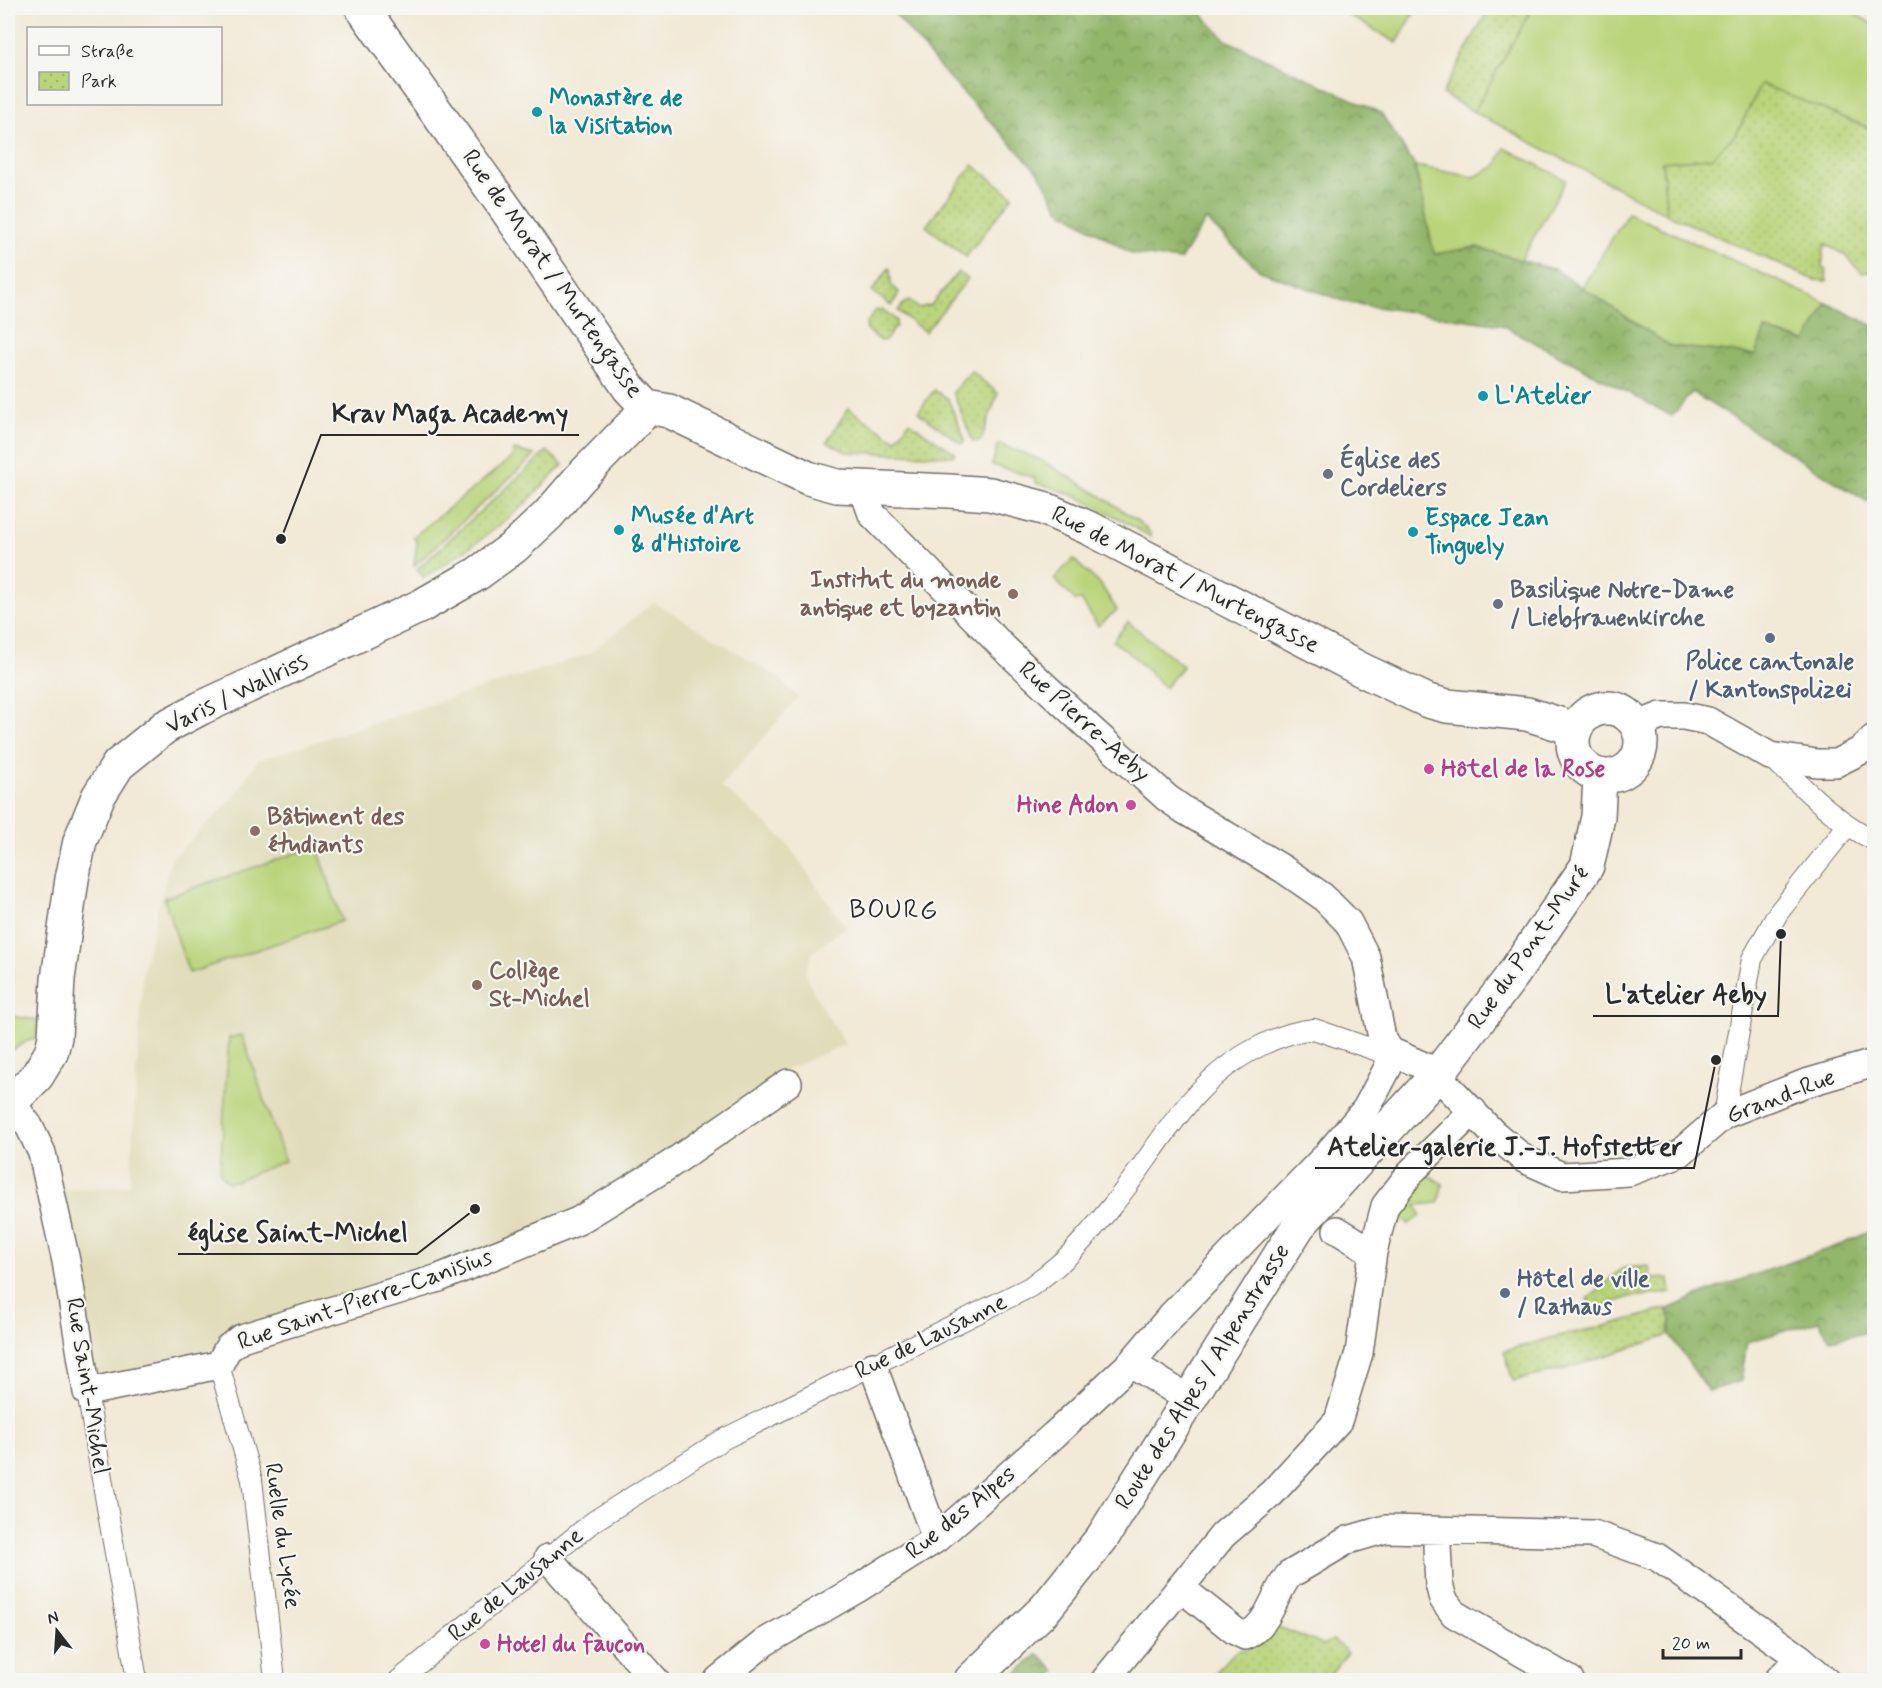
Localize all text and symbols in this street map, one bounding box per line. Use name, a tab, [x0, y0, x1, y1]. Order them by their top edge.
legend	[27, 27, 222, 105]
text: Straße	[81, 40, 134, 64]
text: Park	[81, 70, 117, 94]
place label: Monastère de la Visitation	[549, 83, 683, 142]
marker: Monastère de la Visitation	[530, 105, 544, 119]
street label: Rue de Morat / Murtengasse	[452, 144, 650, 406]
place label: L'Atelier	[1495, 381, 1592, 412]
marker: L'Atelier	[1476, 389, 1490, 403]
callout: Krav Maga Academy	[321, 391, 579, 435]
text: Krav Maga Academy	[332, 398, 568, 435]
place label: Église des Cordeliers	[1340, 443, 1447, 504]
marker: Église des Cordeliers	[1321, 467, 1335, 481]
street label: Rue de Morat / Murtengasse	[1044, 499, 1324, 664]
place label: Musée d'Art & d'Histoire	[631, 501, 754, 560]
place label: Espace Jean Tinguely	[1425, 503, 1549, 565]
marker: Musée d'Art & d'Histoire	[612, 523, 626, 537]
marker: Espace Jean Tinguely	[1406, 525, 1420, 539]
place label: Institut du monde antique et byzantin	[800, 565, 1002, 624]
place label: Basilique Notre-Dame / Liebfrauenkirche	[1510, 575, 1734, 634]
marker: Institut du monde antique et byzantin	[1006, 587, 1020, 601]
marker: Basilique Notre-Dame / Liebfrauenkirche	[1491, 597, 1505, 611]
marker: Police cantonale / Kantonspolizei	[1763, 631, 1777, 645]
street label: Varis / Wallriss	[161, 646, 313, 742]
place label: Police cantonale / Kantonspolizei	[1686, 647, 1855, 706]
street label: Rue Pierre-Aeby	[1012, 655, 1156, 789]
place label: Hôtel de la Rose	[1441, 754, 1606, 785]
marker: Hôtel de la Rose	[1422, 762, 1436, 776]
place label: Hine Adon	[1017, 790, 1119, 821]
marker: Hine Adon	[1124, 798, 1138, 812]
place label: Bâtiment des étudiants	[267, 802, 405, 861]
marker: Bâtiment des étudiants	[248, 824, 262, 838]
street label: Rue du Pont-Muré	[1461, 860, 1597, 1036]
district label: BOURG	[849, 894, 939, 928]
place label: Collège St-Michel	[489, 956, 590, 1015]
callout: L'atelier Aeby	[1593, 972, 1778, 1016]
marker: Collège St-Michel	[470, 978, 484, 992]
text: L'atelier Aeby	[1605, 979, 1767, 1013]
street label: Grand-Rue	[1722, 1062, 1840, 1132]
callout: Atelier-galerie J.-J. Hofstetter	[1315, 1124, 1694, 1168]
text: Atelier-galerie J.-J. Hofstetter	[1327, 1131, 1683, 1166]
callout: église Saint-Michel	[178, 1210, 417, 1254]
text: église Saint-Michel	[186, 1217, 408, 1252]
street label: Route des Alpes / Alpenstrasse	[1108, 1238, 1298, 1516]
street label: Rue Saint-Pierre-Canisius	[234, 1242, 497, 1358]
place label: Hôtel de ville / Rathaus	[1517, 1264, 1650, 1323]
marker: Hôtel de ville / Rathaus	[1498, 1286, 1512, 1300]
street label: Rue de Lausanne	[850, 1287, 1012, 1387]
street label: Rue Saint-Michel	[58, 1295, 116, 1477]
street label: Rue des Alpes	[899, 1459, 1023, 1567]
street label: Ruelle du Lycée	[256, 1461, 308, 1611]
street label: Rue de Lausanne	[442, 1521, 590, 1649]
north arrow	[27, 1601, 87, 1661]
text: N	[45, 1606, 61, 1630]
scale bar	[1663, 1622, 1741, 1660]
place label: Hotel du faucon	[497, 1629, 645, 1660]
text: 20 m	[1672, 1632, 1710, 1656]
marker: Hotel du faucon	[478, 1637, 492, 1651]

